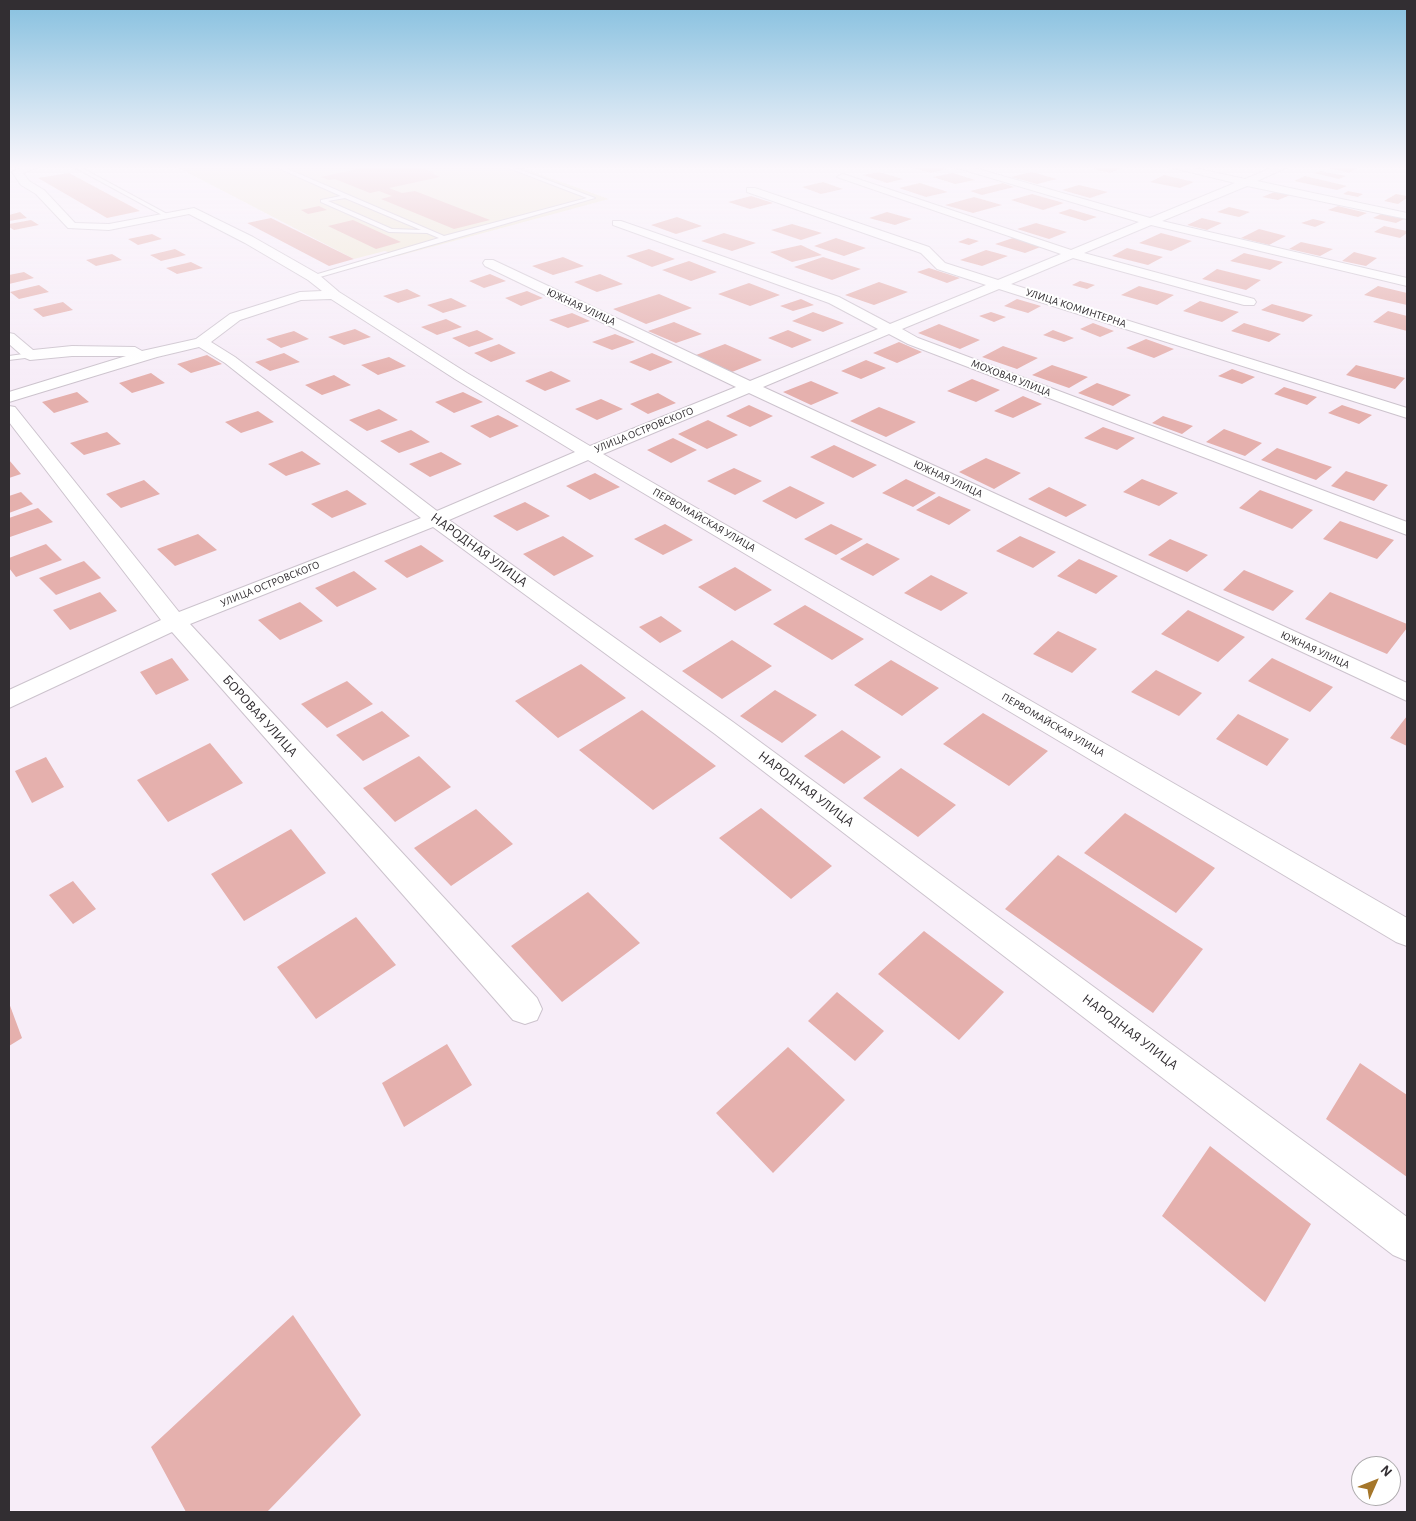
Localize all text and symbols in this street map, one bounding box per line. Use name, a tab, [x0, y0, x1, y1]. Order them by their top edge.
street label: ЮЖНАЯ УЛИЦА	[544, 285, 618, 329]
street label: УЛИЦА КОМИНТЕРНА	[1024, 285, 1128, 331]
street label: МОХОВАЯ УЛИЦА	[969, 357, 1053, 399]
street label: УЛИЦА ОСТРОВСКОГО	[592, 404, 696, 456]
street label: ЮЖНАЯ УЛИЦА	[911, 457, 985, 501]
street label: ПЕРВОМАЙСКАЯ УЛИЦА	[650, 485, 758, 555]
street label: НАРОДНАЯ УЛИЦА	[427, 509, 531, 591]
street label: УЛИЦА ОСТРОВСКОГО	[218, 558, 322, 610]
street label: ЮЖНАЯ УЛИЦА	[1278, 628, 1352, 672]
street label: БОРОВАЯ УЛИЦА	[219, 672, 301, 760]
street label: ПЕРВОМАЙСКАЯ УЛИЦА	[999, 690, 1107, 760]
street label: НАРОДНАЯ УЛИЦА	[755, 747, 857, 831]
street label: НАРОДНАЯ УЛИЦА	[1079, 990, 1181, 1074]
north arrow	[1351, 1456, 1401, 1506]
text: N	[1378, 1463, 1394, 1480]

